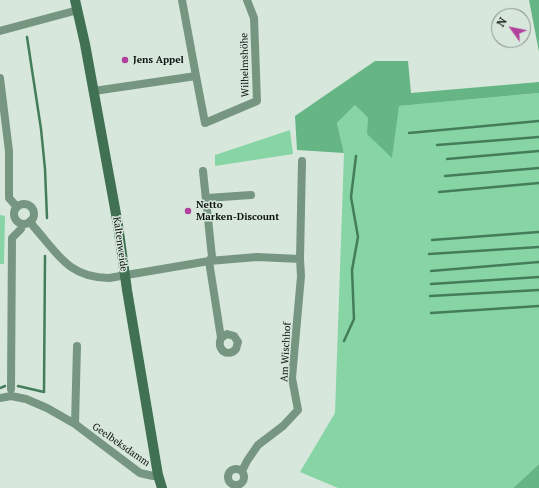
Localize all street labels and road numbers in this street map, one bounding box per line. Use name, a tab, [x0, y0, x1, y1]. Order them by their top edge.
street label: Wilhelmshöhe	[238, 33, 252, 97]
street label: Kaltenweide	[110, 216, 130, 272]
street label: Am Wischhof	[278, 322, 294, 382]
street label: Geelbeksdamm	[90, 421, 152, 469]

